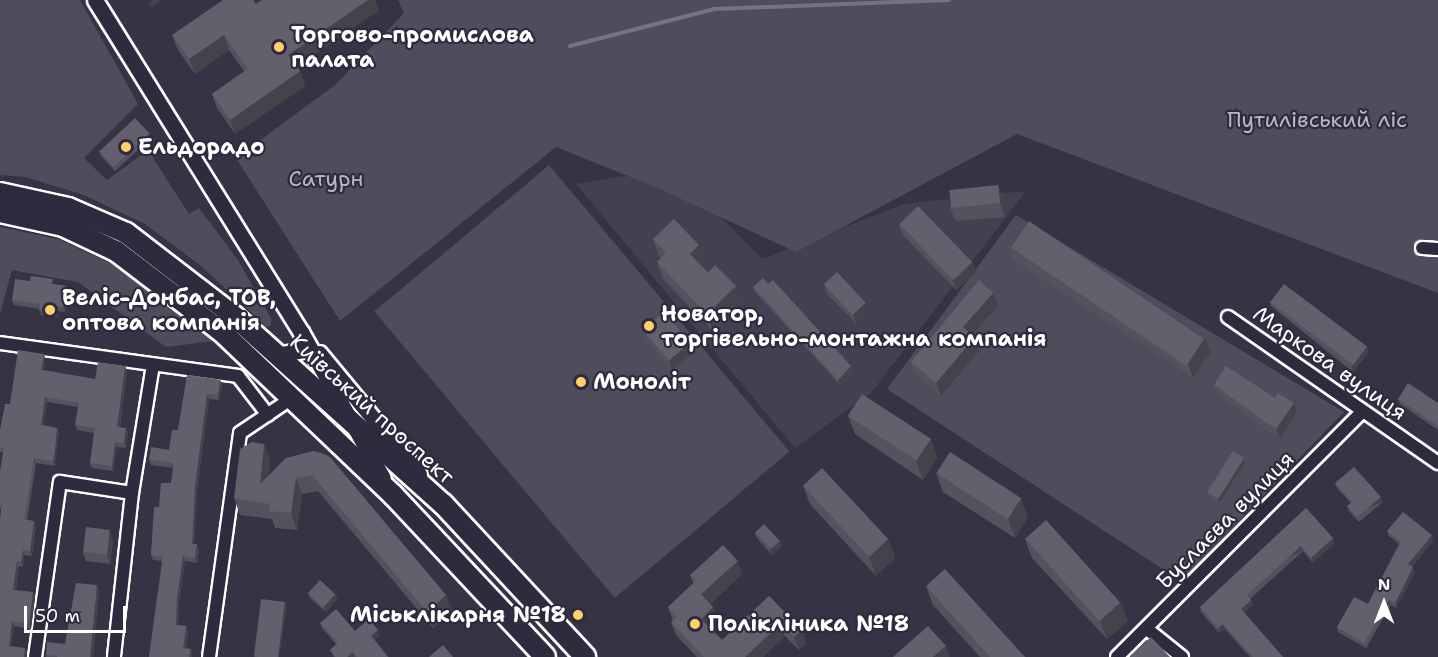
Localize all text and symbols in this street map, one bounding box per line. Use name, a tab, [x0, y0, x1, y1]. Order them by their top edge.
place label: Торгово-промислова палата	[291, 21, 534, 72]
marker: Торгово-промислова палата	[272, 40, 286, 54]
park label: Путилівський ліс	[1227, 107, 1407, 133]
place label: Ельдорадо	[138, 134, 265, 160]
marker: Ельдорадо	[119, 140, 133, 154]
park label: Сатурн	[288, 166, 364, 192]
place label: Веліс-Донбас, ТОВ, оптова компанія	[62, 284, 276, 336]
place label: Новатор, торгівельно-монтажна компанія	[661, 300, 1046, 352]
street label: Маркова вулиця	[1248, 300, 1412, 426]
marker: Веліс-Донбас, ТОВ, оптова компанія	[43, 303, 57, 317]
marker: Новатор, торгівельно-монтажна компанія	[642, 319, 656, 333]
street label: Київський проспект	[285, 328, 459, 490]
place label: Моноліт	[593, 369, 691, 395]
marker: Моноліт	[574, 375, 588, 389]
street label: Буслаєва вулиця	[1151, 446, 1299, 594]
north arrow	[1354, 573, 1414, 633]
text: N	[1378, 574, 1390, 595]
scale bar	[27, 594, 129, 632]
place label: Міськлікарня №18	[350, 602, 566, 628]
text: 50 m	[35, 604, 80, 628]
marker: Міськлікарня №18	[571, 608, 585, 622]
place label: Полікліника №18	[708, 611, 909, 637]
marker: Полікліника №18	[686, 615, 704, 633]

